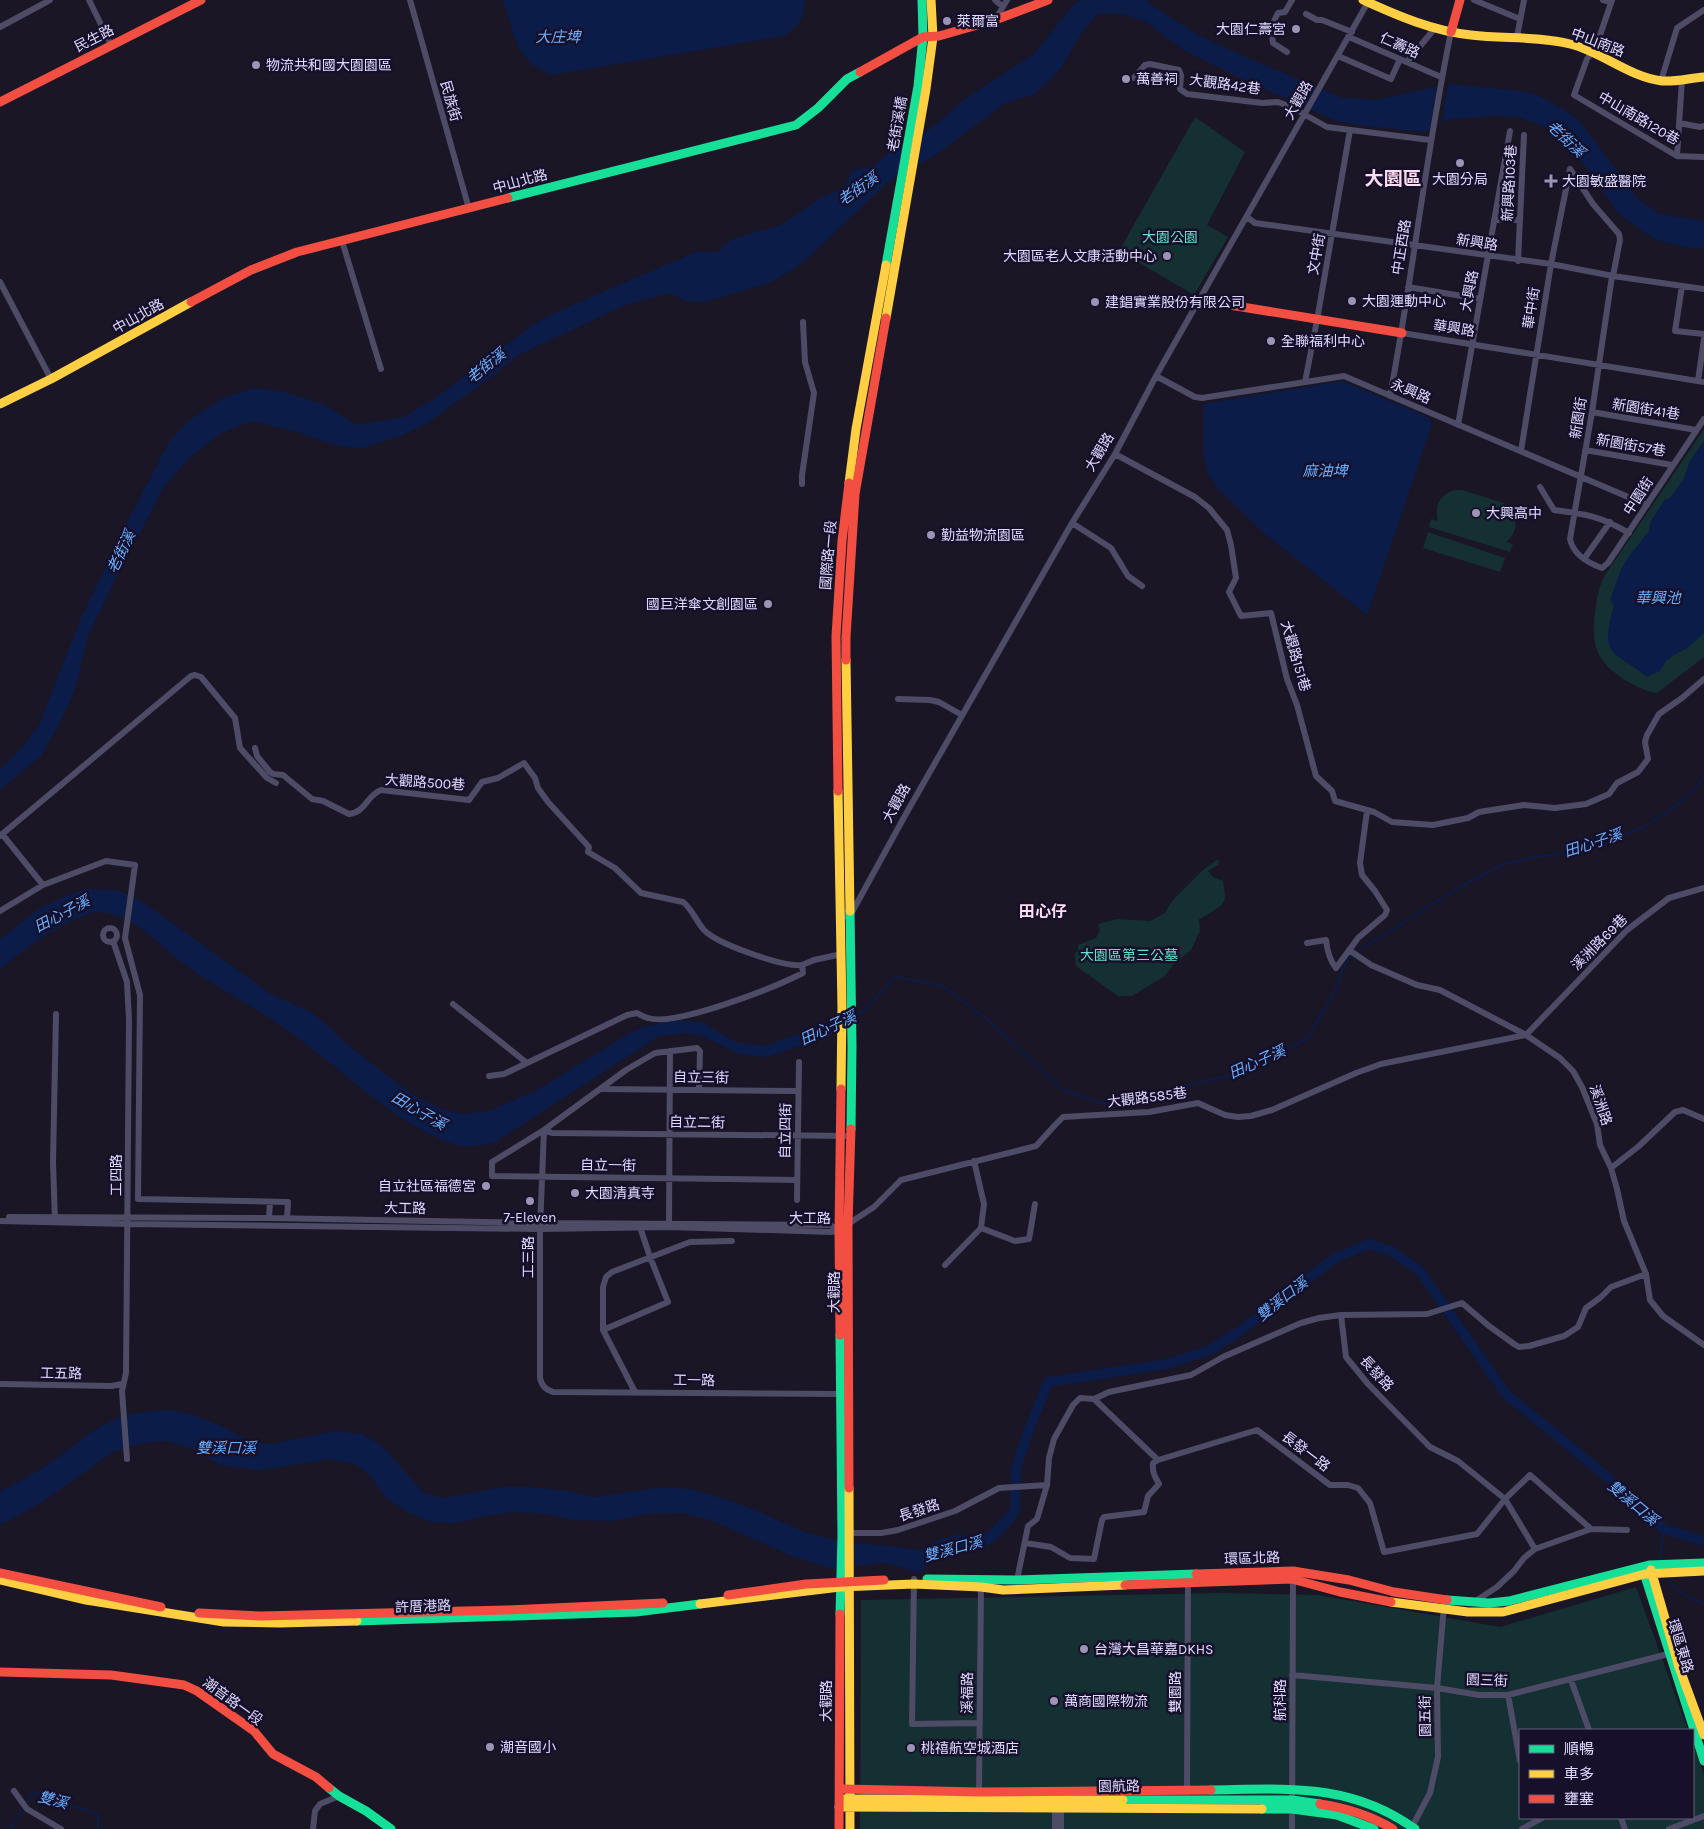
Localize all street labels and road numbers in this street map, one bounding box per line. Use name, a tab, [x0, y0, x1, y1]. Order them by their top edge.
street label: 民生路	[72, 21, 117, 56]
street label: 中山南路	[1569, 24, 1627, 60]
street label: 仁壽路	[1377, 29, 1422, 62]
street label: 大觀路42巷	[1188, 71, 1262, 98]
street label: 大觀路	[1281, 78, 1316, 123]
street label: 民族街	[437, 79, 464, 124]
street label: 中山南路120巷	[1595, 88, 1682, 149]
street label: 老街溪橋	[884, 95, 911, 153]
street label: 新興路103巷	[1499, 144, 1520, 222]
street label: 中山北路	[491, 166, 549, 197]
street label: 中正西路	[1389, 218, 1414, 276]
street label: 新興路	[1455, 231, 1499, 254]
street label: 文中街	[1304, 232, 1329, 276]
street label: 大興路	[1457, 269, 1482, 313]
street label: 華中街	[1520, 286, 1543, 330]
street label: 中山北路	[110, 295, 167, 337]
street label: 華興路	[1432, 317, 1476, 340]
street label: 永興路	[1388, 375, 1433, 407]
street label: 新園街	[1567, 396, 1590, 440]
street label: 新園街41巷	[1611, 396, 1681, 423]
street label: 大觀路	[1081, 430, 1118, 475]
street label: 新園街57巷	[1595, 431, 1667, 460]
street label: 中園街	[1620, 474, 1657, 519]
street label: 國際路一段	[817, 519, 840, 591]
street label: 大觀路151巷	[1277, 619, 1314, 694]
street label: 大觀路500巷	[384, 771, 466, 794]
street label: 大觀路	[879, 781, 914, 826]
street label: 溪洲路69巷	[1568, 911, 1631, 974]
street label: 自立三街	[673, 1069, 729, 1086]
street label: 溪洲路	[1586, 1083, 1615, 1128]
street label: 大觀路585巷	[1106, 1084, 1188, 1111]
street label: 自立四街	[777, 1103, 794, 1159]
street label: 自立二街	[669, 1114, 725, 1131]
street label: 工四路	[108, 1154, 125, 1196]
street label: 自立一街	[580, 1157, 636, 1174]
street label: 大工路	[384, 1200, 426, 1217]
street label: 大工路	[789, 1210, 831, 1227]
street label: 工三路	[520, 1236, 537, 1278]
street label: 大觀路	[826, 1271, 843, 1313]
street label: 長發路	[1356, 1352, 1397, 1395]
street label: 工五路	[40, 1365, 82, 1382]
street label: 工一路	[673, 1372, 715, 1389]
street label: 長發一路	[1278, 1428, 1333, 1475]
street label: 長發路	[897, 1496, 942, 1525]
street label: 環區北路	[1224, 1549, 1280, 1568]
street label: 許厝港路	[395, 1597, 451, 1616]
street label: 環區東路	[1664, 1617, 1697, 1675]
street label: 雙園路	[1167, 1671, 1184, 1713]
street label: 園三街	[1466, 1671, 1508, 1690]
street label: 溪福路	[959, 1672, 976, 1714]
street label: 潮音路一段	[199, 1674, 266, 1729]
street label: 航科路	[1272, 1679, 1289, 1721]
street label: 大觀路	[818, 1680, 835, 1722]
street label: 園五街	[1417, 1695, 1434, 1737]
street label: 園航路	[1098, 1778, 1140, 1795]

